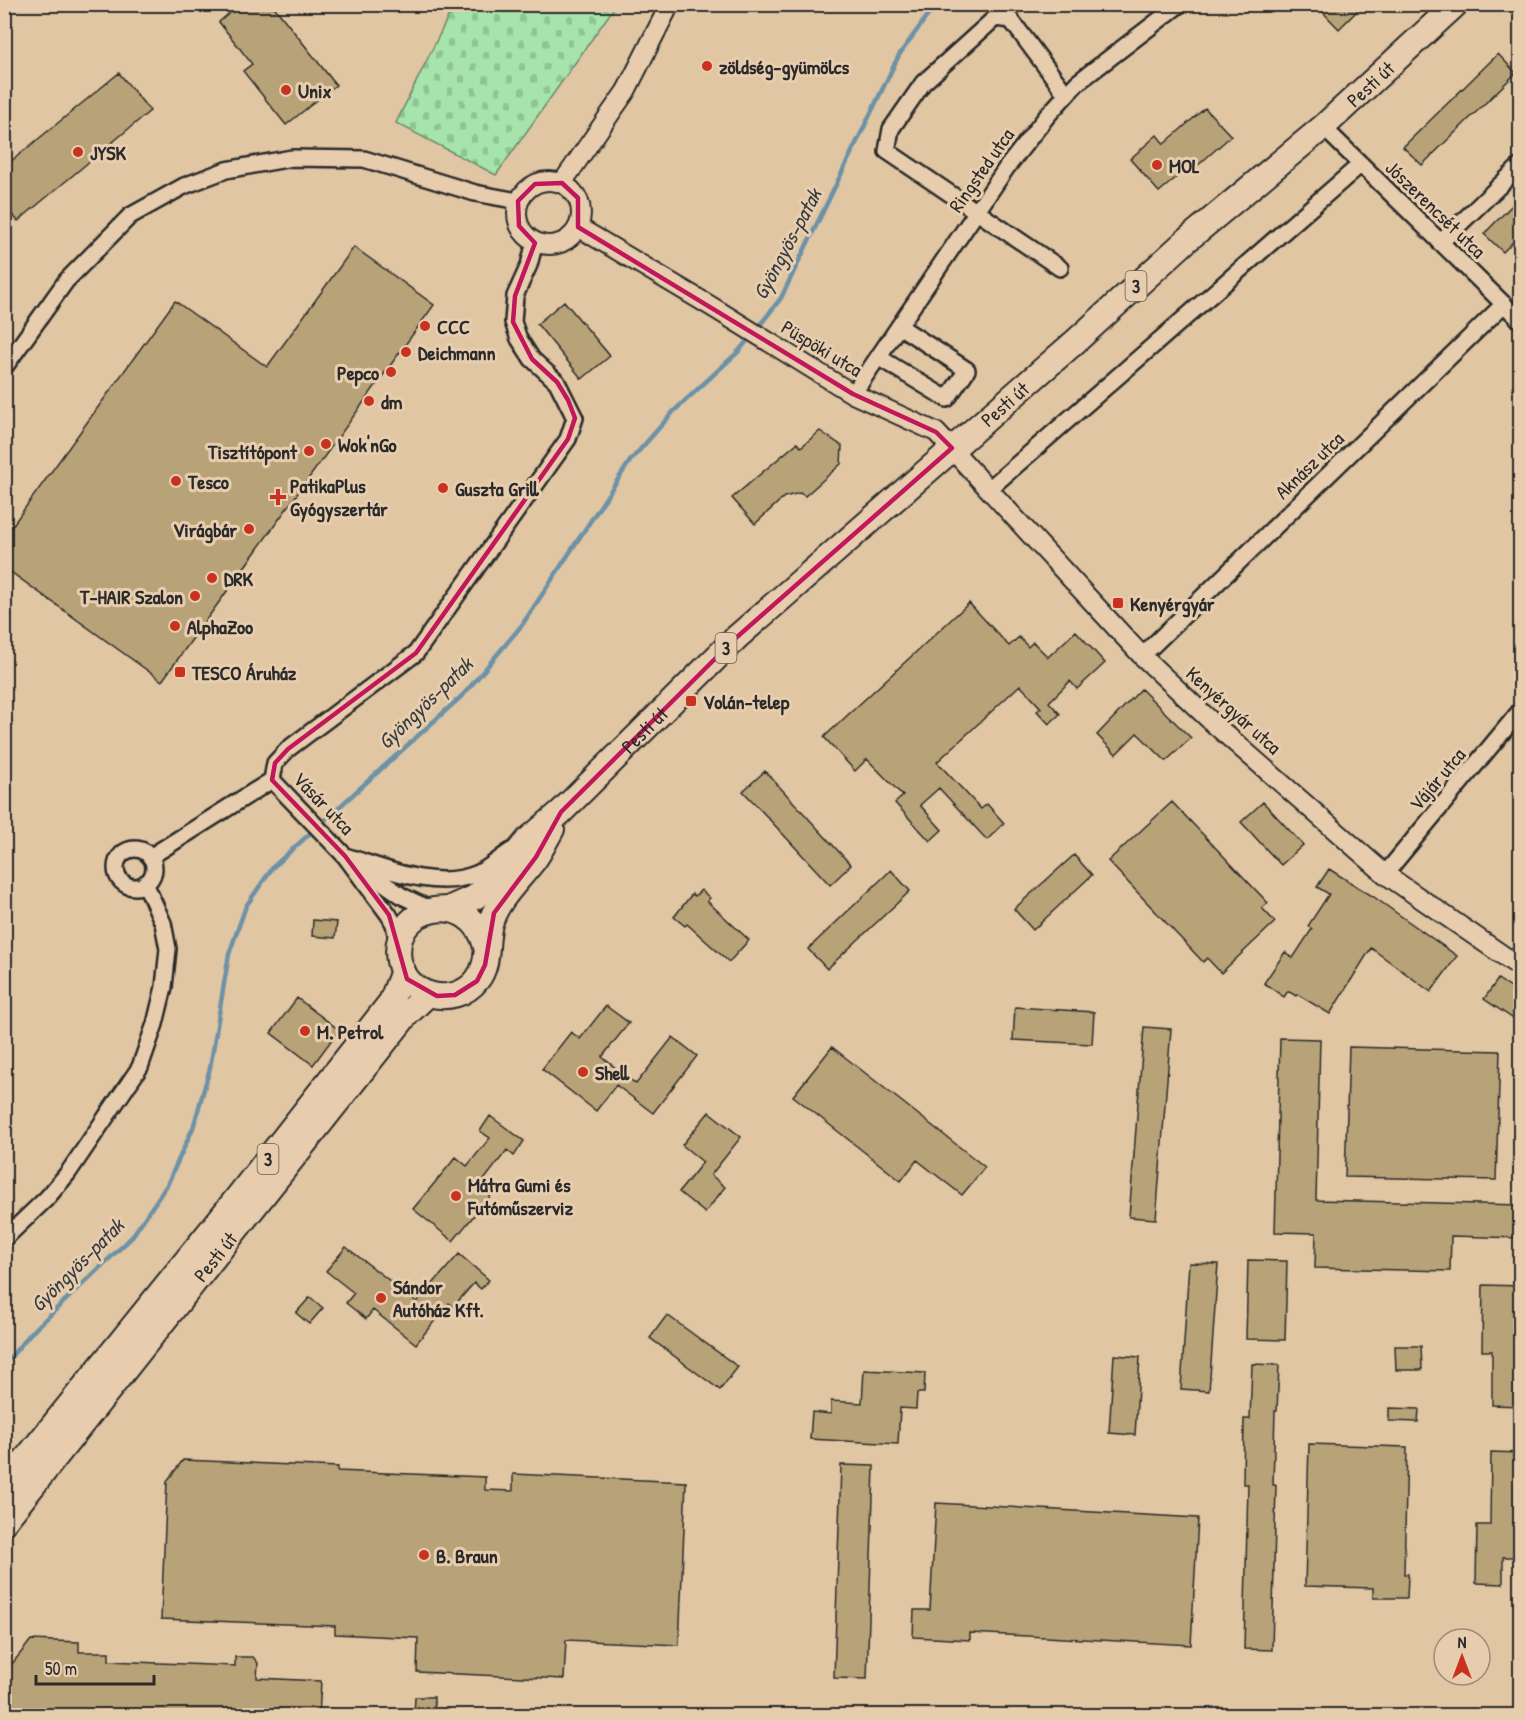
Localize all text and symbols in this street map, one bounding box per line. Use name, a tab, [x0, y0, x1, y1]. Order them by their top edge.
place label: zöldség-gyümölcs	[719, 53, 849, 81]
street label: Pesti út	[1340, 54, 1401, 113]
marker: zöldség-gyümölcs	[700, 59, 714, 73]
place label: Unix	[298, 77, 332, 104]
marker: Unix	[279, 83, 293, 97]
street label: Ringsted utca	[942, 122, 1020, 217]
place label: JYSK	[90, 139, 126, 166]
marker: JYSK	[71, 145, 85, 159]
place label: MOL	[1169, 152, 1200, 179]
street label: Jószerencsét utca	[1380, 154, 1492, 264]
marker: MOL	[1150, 158, 1164, 172]
water label: Gyöngyös-patak	[746, 182, 829, 304]
road number: 3	[1126, 271, 1146, 301]
place label: CCC	[437, 313, 470, 340]
street label: Püspöki utca	[777, 313, 868, 383]
marker: CCC	[418, 319, 432, 333]
place label: Deichmann	[418, 339, 496, 366]
marker: Deichmann	[399, 345, 413, 359]
place label: Pepco	[337, 359, 379, 387]
marker: Pepco	[384, 365, 398, 379]
street label: Pesti út	[974, 374, 1035, 432]
place label: dm	[381, 388, 403, 415]
marker: dm	[362, 394, 376, 408]
street label: Aknász utca	[1269, 425, 1350, 505]
place label: Wok'nGo	[338, 431, 397, 458]
marker: Wok'nGo	[319, 437, 333, 451]
place label: Tisztítópont	[207, 438, 298, 466]
marker: Tisztítópont	[302, 444, 316, 458]
place label: Tesco	[187, 468, 229, 495]
place label: PatikaPlus Gyógyszertár	[290, 472, 388, 523]
marker: Tesco	[169, 474, 183, 488]
place label: Guszta Grill	[455, 475, 540, 502]
marker: Guszta Grill	[436, 481, 450, 495]
marker: PatikaPlus Gyógyszertár	[271, 490, 285, 504]
place label: Virágbár	[173, 516, 237, 544]
marker: Virágbár	[242, 522, 256, 536]
place label: DRK	[224, 565, 254, 592]
marker: DRK	[205, 571, 219, 585]
place label: T-HAIR Szalon	[79, 583, 183, 610]
marker: T-HAIR Szalon	[188, 589, 202, 603]
place label: Kenyérgyár	[1130, 590, 1215, 618]
marker: Kenyérgyár	[1111, 596, 1125, 610]
place label: AlphaZoo	[187, 613, 253, 641]
marker: AlphaZoo	[168, 619, 182, 633]
road number: 3	[716, 633, 736, 663]
water label: Gyöngyös-patak	[371, 649, 480, 756]
place label: TESCO Áruház	[191, 659, 297, 686]
street label: Kenyérgyár utca	[1181, 660, 1288, 760]
marker: TESCO Áruház	[173, 665, 187, 679]
place label: Volán-telep	[703, 688, 790, 716]
marker: Volán-telep	[684, 694, 698, 708]
street label: Pesti út	[615, 699, 674, 759]
street label: Vájár utca	[1403, 742, 1471, 816]
street label: Vásár utca	[287, 766, 361, 840]
place label: M. Petrol	[317, 1018, 384, 1045]
marker: M. Petrol	[298, 1024, 312, 1038]
place label: Shell	[595, 1059, 631, 1086]
marker: Shell	[576, 1065, 590, 1079]
road number: 3	[258, 1144, 278, 1174]
place label: Mátra Gumi és Futóműszerviz	[467, 1171, 573, 1221]
marker: Mátra Gumi és Futóműszerviz	[449, 1189, 463, 1203]
water label: Gyöngyös-patak	[24, 1210, 132, 1318]
street label: Pesti út	[187, 1225, 243, 1287]
place label: Sándor Autóház Kft.	[393, 1273, 484, 1323]
marker: Sándor Autóház Kft.	[374, 1291, 388, 1305]
place label: B. Braun	[436, 1542, 498, 1569]
marker: B. Braun	[417, 1548, 431, 1562]
north arrow	[1432, 1627, 1492, 1687]
text: N	[1458, 1631, 1467, 1653]
scale bar	[36, 1648, 154, 1686]
text: 50 m	[45, 1656, 77, 1681]

